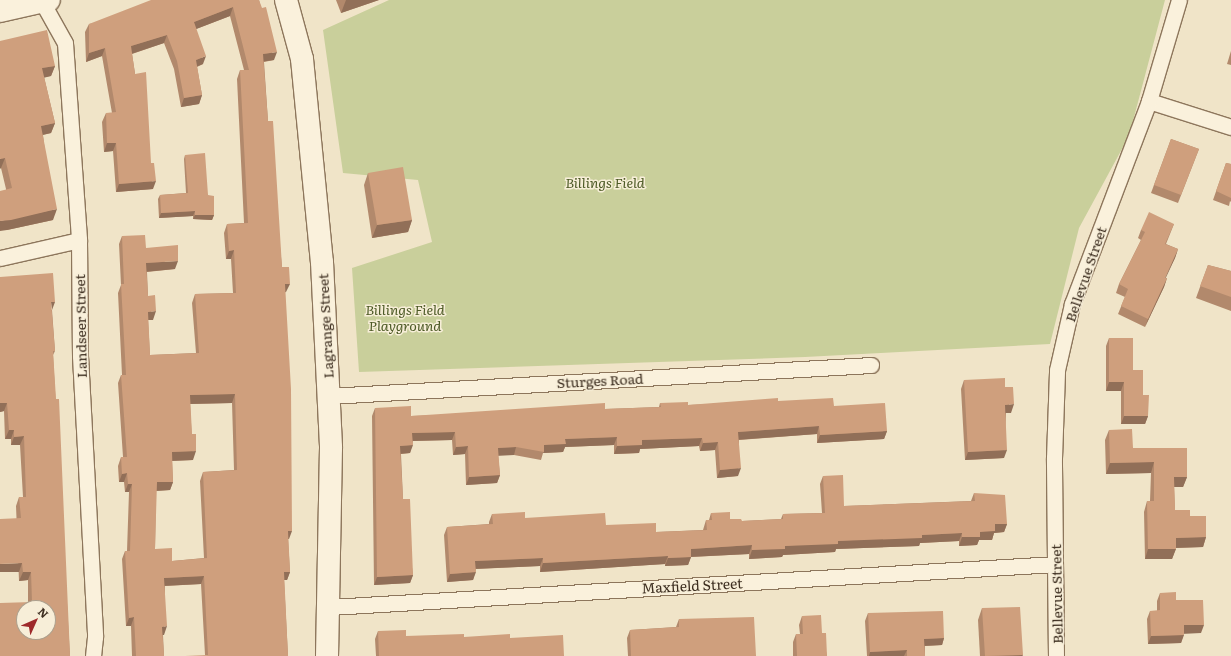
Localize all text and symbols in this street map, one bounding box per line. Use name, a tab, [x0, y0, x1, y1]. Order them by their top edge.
park label: Billings Field	[565, 174, 645, 190]
street label: Bellevue Street	[1061, 224, 1109, 324]
street label: Lagrange Street	[314, 273, 336, 379]
street label: Landseer Street	[71, 274, 89, 378]
park label: Billings Field Playground	[365, 301, 445, 334]
street label: Sturges Road	[556, 369, 644, 391]
street label: Bellevue Street	[1047, 544, 1065, 644]
street label: Maxfield Street	[641, 574, 743, 596]
north arrow	[16, 600, 56, 640]
text: N	[35, 603, 53, 621]

